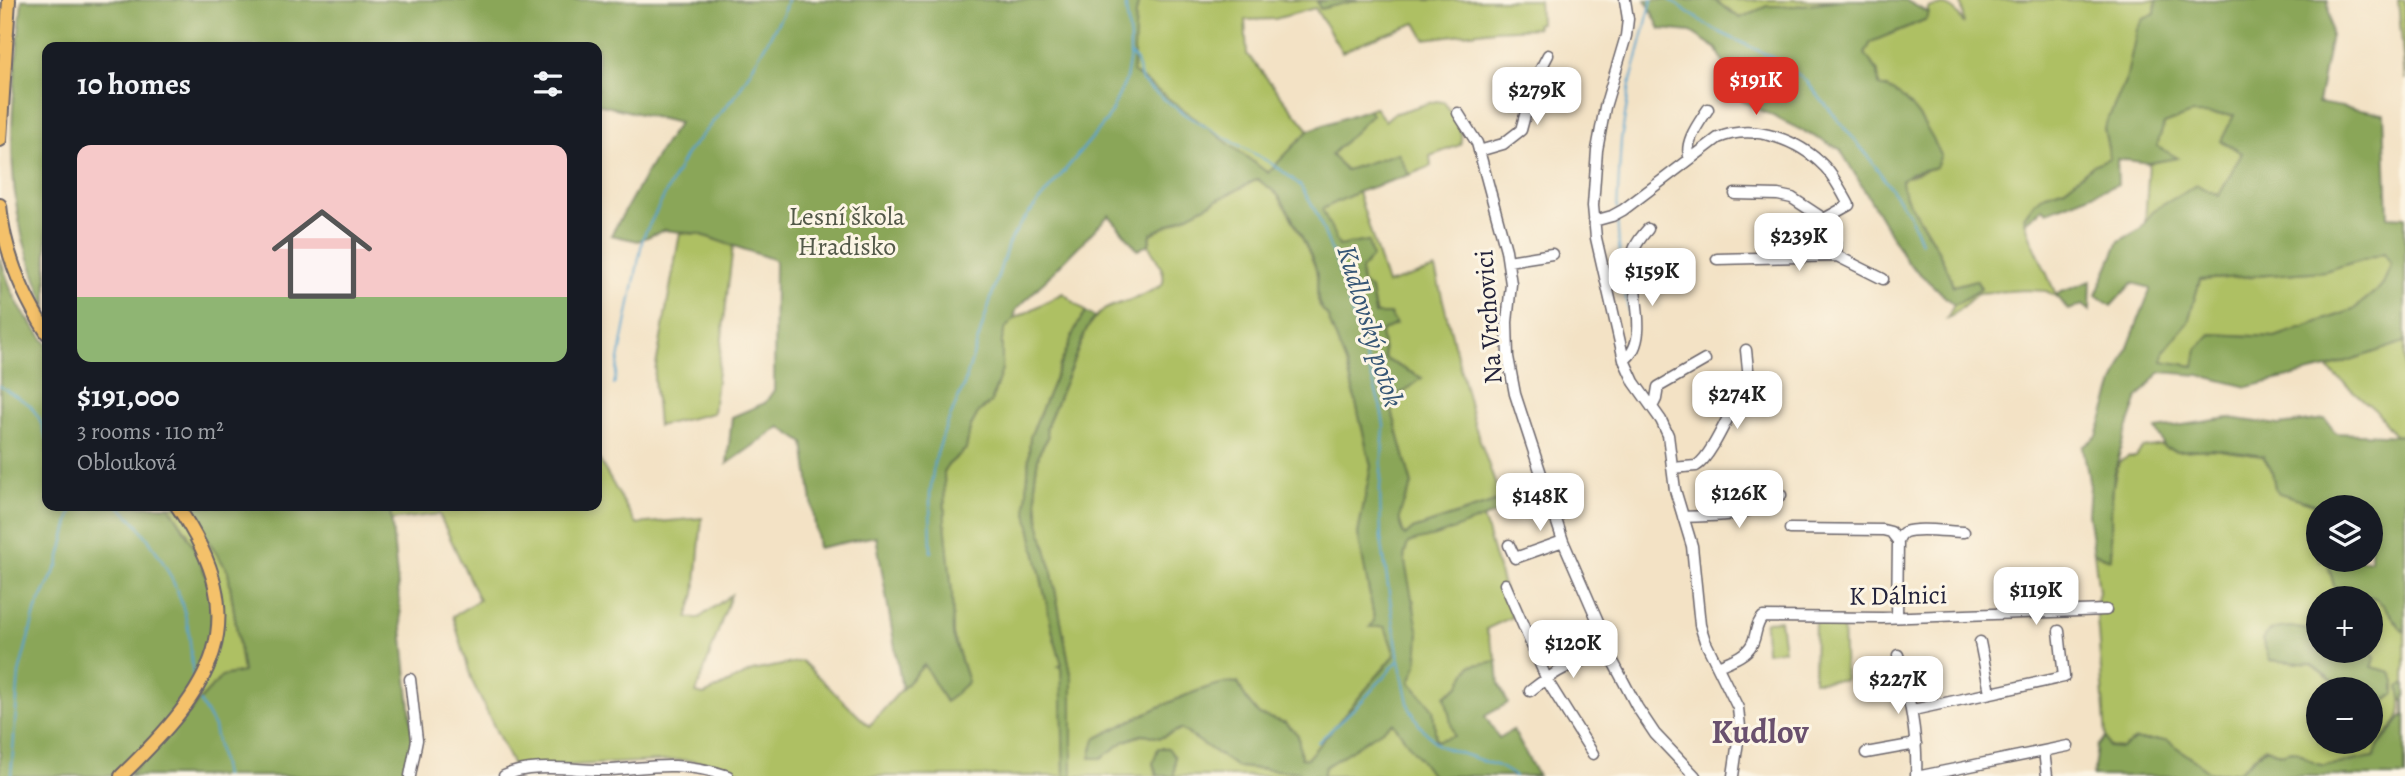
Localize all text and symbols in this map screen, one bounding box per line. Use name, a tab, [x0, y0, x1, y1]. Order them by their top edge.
pin: $191K	[1707, 58, 1805, 117]
text: 10 homes	[77, 64, 191, 104]
text: $191K	[1730, 64, 1782, 95]
icon: filters	[529, 65, 567, 103]
pin: $279K	[1488, 68, 1586, 127]
text: $279K	[1508, 74, 1566, 105]
icon: home	[259, 191, 385, 317]
park label: Lesní škola Hradisko	[789, 199, 905, 264]
pin: $239K	[1750, 214, 1848, 273]
text: $239K	[1770, 220, 1828, 251]
water label: Kudlovský potok	[1327, 241, 1413, 412]
pin: $159K	[1603, 248, 1701, 308]
street label: Na Vrchovici	[1466, 249, 1511, 385]
text: $159K	[1625, 255, 1679, 286]
pin: $274K	[1688, 372, 1786, 431]
text: $191,000	[77, 376, 180, 416]
text: $274K	[1708, 378, 1766, 409]
text: 3 rooms · 110 m²	[77, 416, 224, 447]
text: Oblouková	[77, 447, 177, 478]
pin: $126K	[1690, 470, 1788, 530]
pin: $148K	[1491, 474, 1589, 533]
text: $126K	[1711, 477, 1767, 508]
text: $148K	[1512, 480, 1568, 511]
map controls	[2306, 495, 2383, 754]
button: layers	[2306, 495, 2383, 572]
pin: $119K	[1987, 568, 2085, 627]
text: $119K	[2010, 574, 2062, 605]
street label: K Dálnici	[1849, 577, 1947, 614]
button: +	[2306, 586, 2383, 663]
pin: $120K	[1524, 620, 1622, 680]
text: $120K	[1545, 627, 1601, 658]
pin: $227K	[1849, 656, 1947, 716]
text: $227K	[1869, 663, 1927, 694]
button: −	[2306, 677, 2383, 754]
district label: Kudlov	[1711, 709, 1809, 754]

